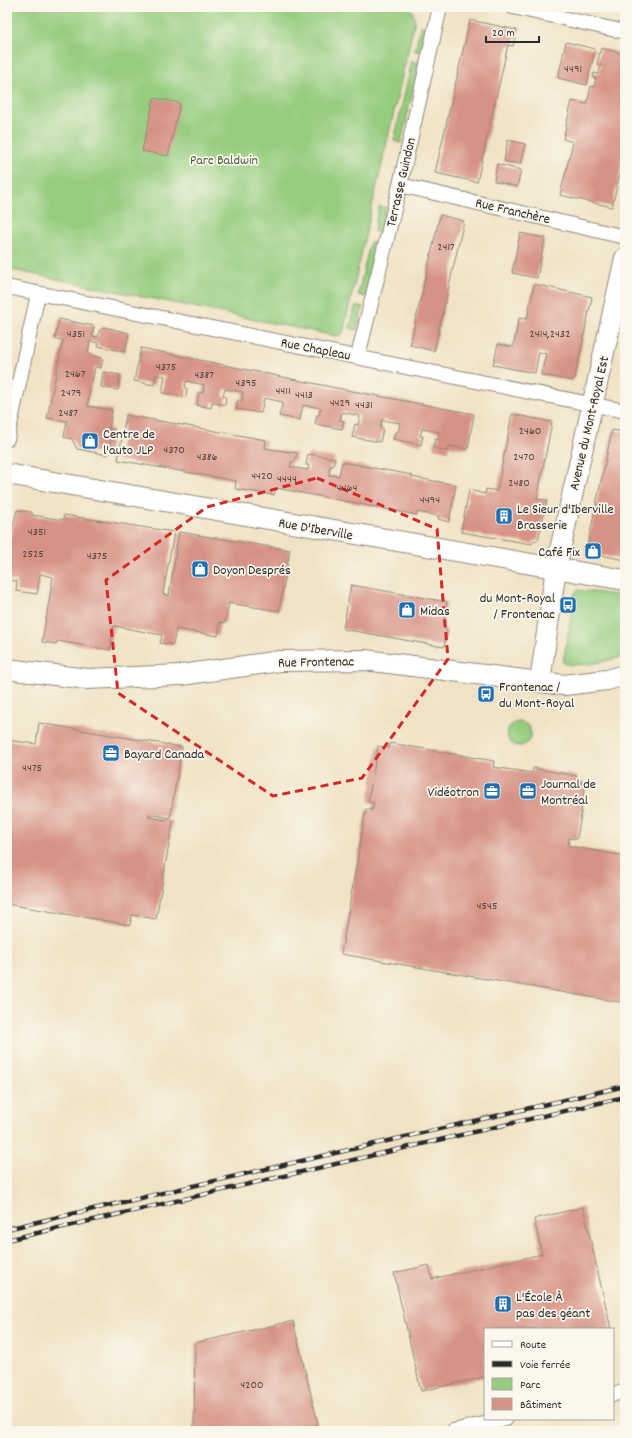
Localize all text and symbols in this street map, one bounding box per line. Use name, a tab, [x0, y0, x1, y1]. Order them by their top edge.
scale bar	[486, 18, 539, 44]
text: 20 m	[492, 25, 515, 42]
house number: 4491	[564, 61, 582, 78]
street label: Terrasse Guindon	[382, 136, 422, 229]
park label: Parc Baldwin	[190, 151, 258, 171]
street label: Rue Franchère	[473, 194, 552, 230]
house number: 2417	[437, 239, 455, 256]
house number: 4351	[67, 326, 85, 343]
house number: 2414,2432	[530, 326, 570, 343]
street label: Rue Chapleau	[279, 333, 352, 367]
street label: Avenue du Mont-Royal Est	[565, 354, 615, 493]
house number: 4375	[156, 359, 176, 376]
house number: 2467	[65, 366, 86, 383]
house number: 4387	[194, 367, 214, 384]
house number: 4395	[235, 375, 257, 392]
house number: 4411	[275, 383, 291, 400]
house number: 2479	[61, 385, 81, 402]
house number: 4413	[295, 387, 313, 404]
house number: 4429	[330, 395, 350, 412]
house number: 4431	[355, 397, 373, 414]
house number: 2487	[58, 405, 78, 422]
house number: 2460	[519, 423, 541, 440]
place label: Centre de l'auto JLP	[103, 425, 155, 461]
shop icon: Centre de l'auto JLP	[80, 431, 100, 451]
house number: 4370	[163, 442, 185, 459]
house number: 4386	[196, 449, 218, 466]
house number: 2470	[513, 449, 535, 466]
house number: 4420	[251, 468, 273, 485]
house number: 4444	[277, 471, 297, 488]
house number: 2480	[508, 475, 530, 492]
house number: 4464	[337, 480, 357, 497]
house number: 4494	[420, 492, 440, 509]
place label: Le Sieur d'Iberville Brasserie	[517, 500, 614, 536]
building icon: Le Sieur d'Iberville Brasserie	[494, 506, 514, 526]
street label: Rue D'Iberville	[277, 514, 354, 546]
house number: 4351	[28, 524, 46, 541]
shop icon: Café Fix	[583, 541, 603, 561]
place label: Café Fix	[538, 543, 580, 563]
house number: 2525	[22, 546, 44, 563]
house number: 4375	[87, 548, 107, 565]
shop icon: Doyon Després	[190, 559, 210, 579]
place label: Doyon Després	[213, 561, 291, 581]
place label: du Mont-Royal / Frontenac	[480, 589, 556, 625]
bus stop icon: du Mont-Royal / Frontenac	[558, 595, 578, 615]
shop icon: Midas	[397, 600, 417, 620]
place label: Midas	[420, 602, 450, 622]
street label: Rue Frontenac	[278, 652, 355, 674]
place label: Frontenac / du Mont-Royal	[499, 678, 575, 714]
bus stop icon: Frontenac / du Mont-Royal	[476, 684, 496, 704]
office icon: Bayard Canada	[101, 743, 121, 763]
place label: Bayard Canada	[124, 745, 204, 765]
house number: 4475	[22, 760, 42, 777]
place label: Journal de Montréal	[541, 775, 596, 811]
office icon: Vidéotron	[482, 781, 502, 801]
office icon: Journal de Montréal	[518, 781, 538, 801]
place label: Vidéotron	[428, 783, 479, 803]
house number: 4545	[476, 898, 498, 915]
place label: L'École À pas des géant	[516, 1288, 590, 1324]
building icon: L'École À pas des géant	[493, 1294, 513, 1314]
legend	[484, 1328, 614, 1420]
text: Route	[520, 1337, 546, 1354]
text: Voie ferrée	[520, 1357, 570, 1374]
house number: 4200	[240, 1377, 264, 1394]
text: Parc	[520, 1377, 541, 1394]
text: Bâtiment	[520, 1397, 562, 1414]

